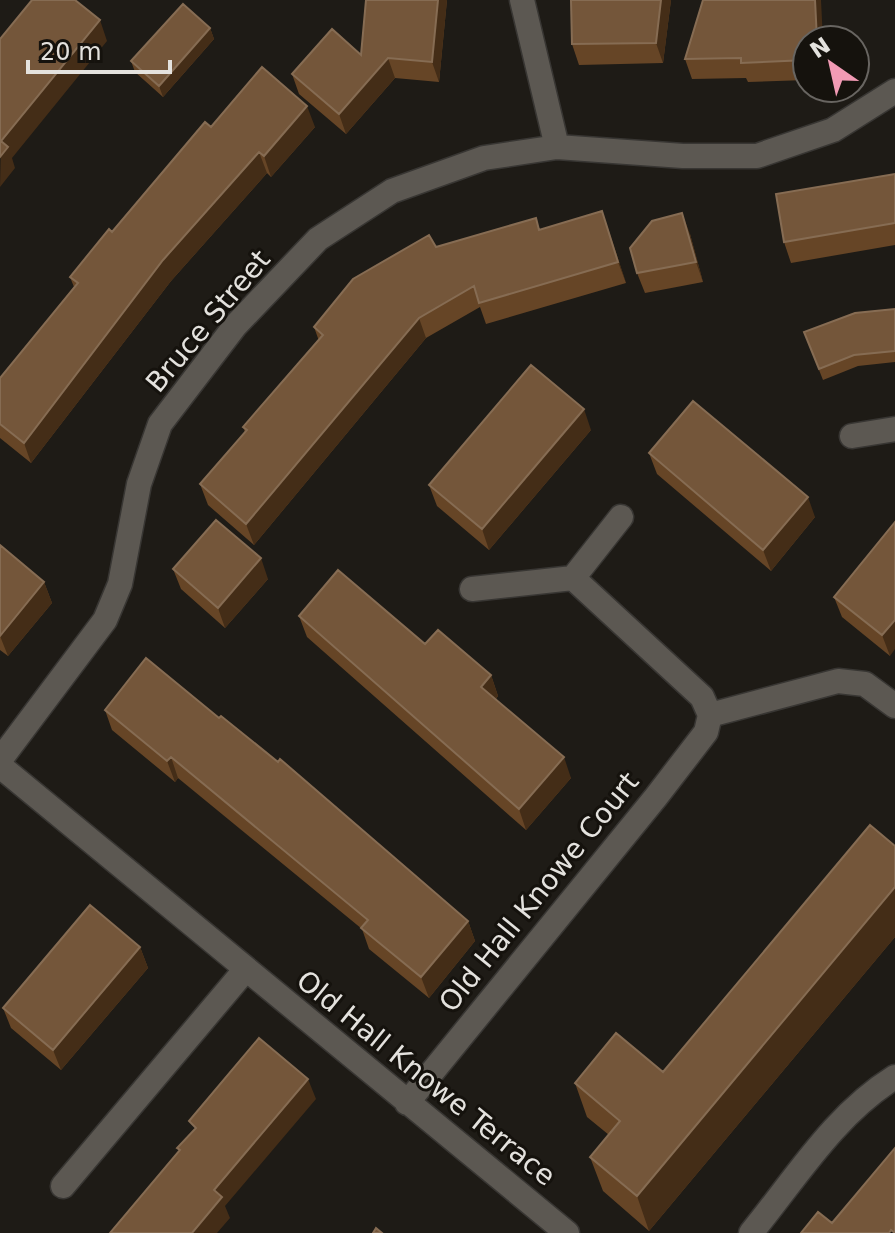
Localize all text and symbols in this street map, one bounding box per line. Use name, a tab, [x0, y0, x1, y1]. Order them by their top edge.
scale bar	[28, 24, 170, 74]
north arrow	[791, 24, 871, 104]
text: N	[805, 32, 835, 63]
text: 20 m	[40, 38, 102, 66]
street label: Bruce Street	[139, 243, 277, 399]
street label: Old Hall Knowe Court	[432, 766, 646, 1018]
street label: Old Hall Knowe Terrace	[290, 963, 562, 1193]

